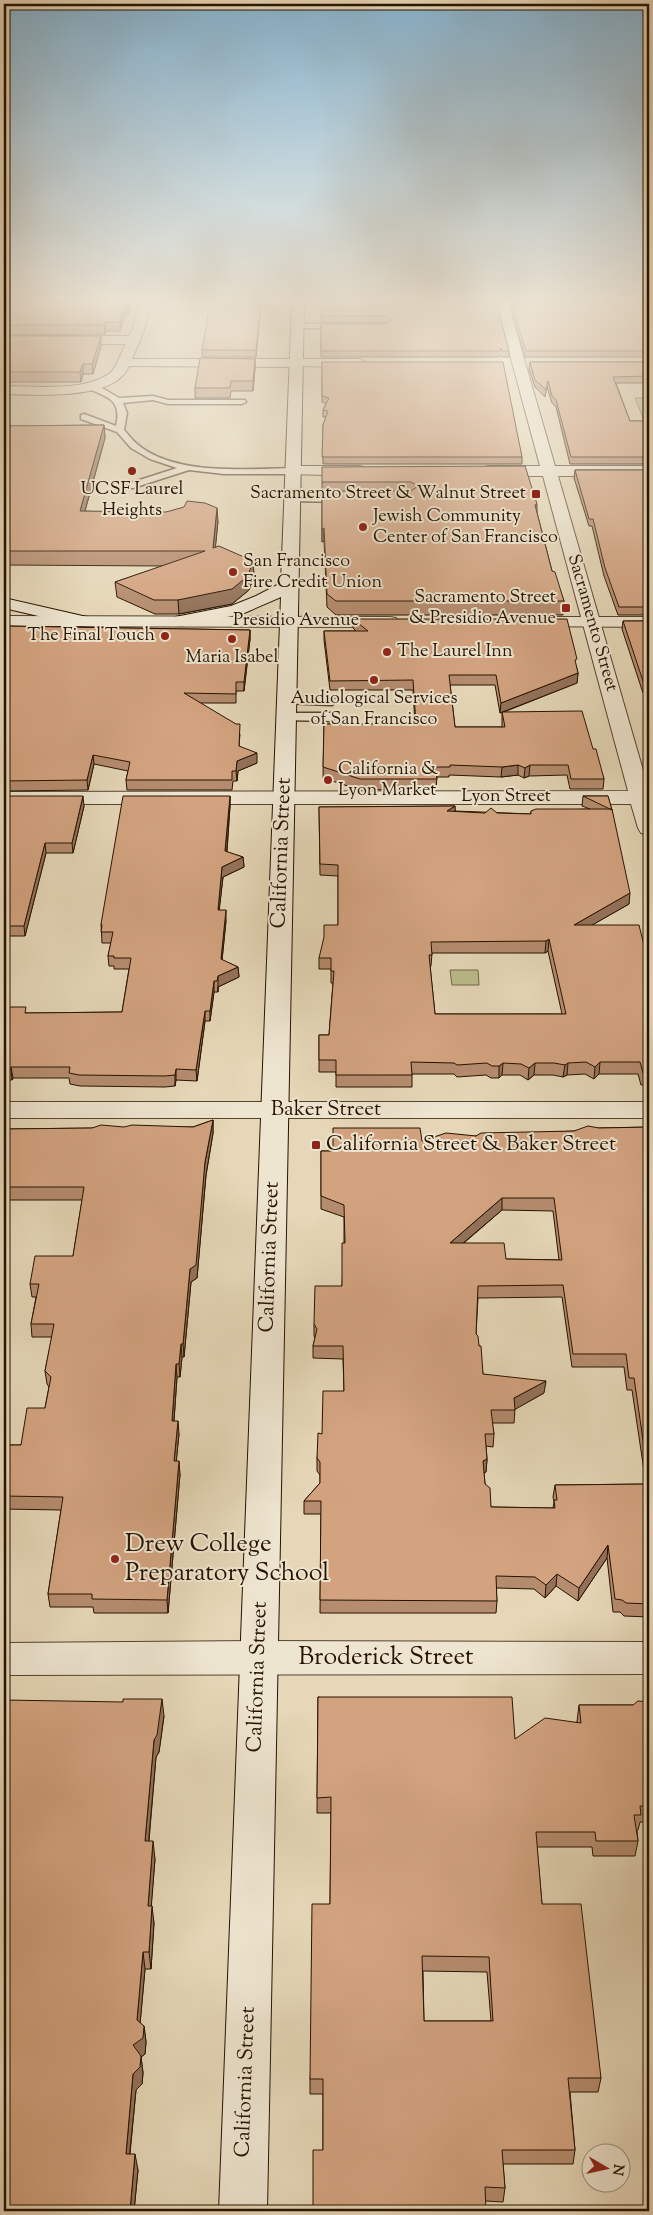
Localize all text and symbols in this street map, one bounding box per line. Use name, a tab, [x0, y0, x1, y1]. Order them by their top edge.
marker: UCSF Laurel Heights	[126, 465, 138, 477]
place label: UCSF Laurel Heights	[80, 477, 184, 524]
place label: Sacramento Street & Walnut Street	[250, 481, 526, 507]
marker: Sacramento Street & Walnut Street	[530, 488, 542, 500]
place label: Jewish Community Center of San Francisco	[372, 504, 558, 551]
marker: Jewish Community Center of San Francisco	[357, 521, 369, 533]
place label: San Francisco Fire Credit Union	[243, 549, 382, 596]
street label: Sacramento Street	[560, 551, 624, 695]
marker: San Francisco Fire Credit Union	[227, 566, 239, 578]
place label: Sacramento Street & Presidio Avenue	[409, 585, 556, 632]
marker: Sacramento Street & Presidio Avenue	[560, 602, 572, 614]
street label: Presidio Avenue	[233, 608, 359, 634]
place label: The Final Touch	[27, 623, 155, 649]
marker: The Final Touch	[159, 630, 171, 642]
marker: Maria Isabel	[226, 633, 238, 645]
place label: The Laurel Inn	[397, 639, 513, 665]
place label: Maria Isabel	[186, 645, 278, 671]
marker: The Laurel Inn	[381, 646, 393, 658]
marker: Audiological Services of San Francisco	[368, 674, 380, 686]
place label: Audiological Services of San Francisco	[290, 686, 458, 733]
place label: California & Lyon Market	[338, 757, 438, 804]
marker: California & Lyon Market	[322, 774, 334, 786]
street label: California Street	[264, 777, 300, 929]
street label: Lyon Street	[461, 784, 551, 810]
street label: Baker Street	[271, 1095, 381, 1125]
place label: California Street & Baker Street	[326, 1130, 616, 1160]
marker: California Street & Baker Street	[310, 1139, 322, 1151]
street label: California Street	[252, 1181, 288, 1333]
place label: Drew College Preparatory School	[125, 1527, 329, 1592]
marker: Drew College Preparatory School	[109, 1553, 121, 1565]
street label: California Street	[240, 1601, 276, 1753]
street label: Broderick Street	[298, 1640, 474, 1676]
street label: California Street	[228, 2006, 264, 2158]
north arrow	[580, 2142, 630, 2192]
text: N	[606, 2163, 628, 2177]

